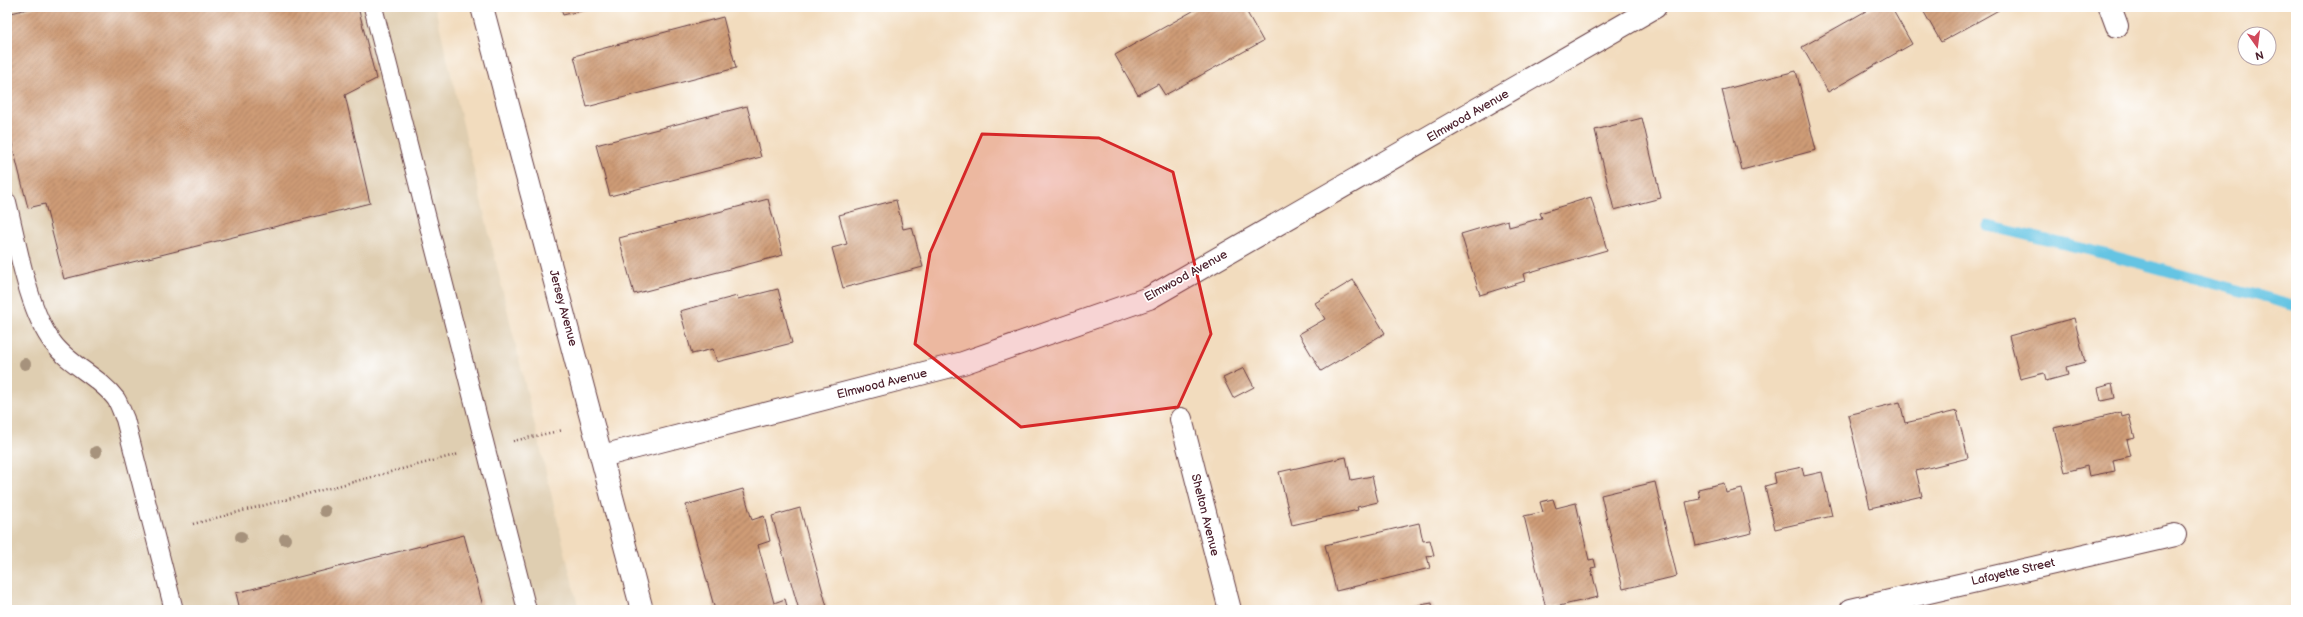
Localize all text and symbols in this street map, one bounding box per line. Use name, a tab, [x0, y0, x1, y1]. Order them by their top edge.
north arrow	[2237, 26, 2277, 66]
text: N	[2254, 48, 2265, 63]
street label: Elmwood Avenue	[1424, 86, 1512, 146]
street label: Elmwood Avenue	[1142, 247, 1230, 305]
street label: Jersey Avenue	[546, 268, 580, 348]
street label: Elmwood Avenue	[835, 366, 929, 402]
street label: Shelton Avenue	[1188, 472, 1222, 558]
street label: Lafayette Street	[1970, 555, 2057, 589]

